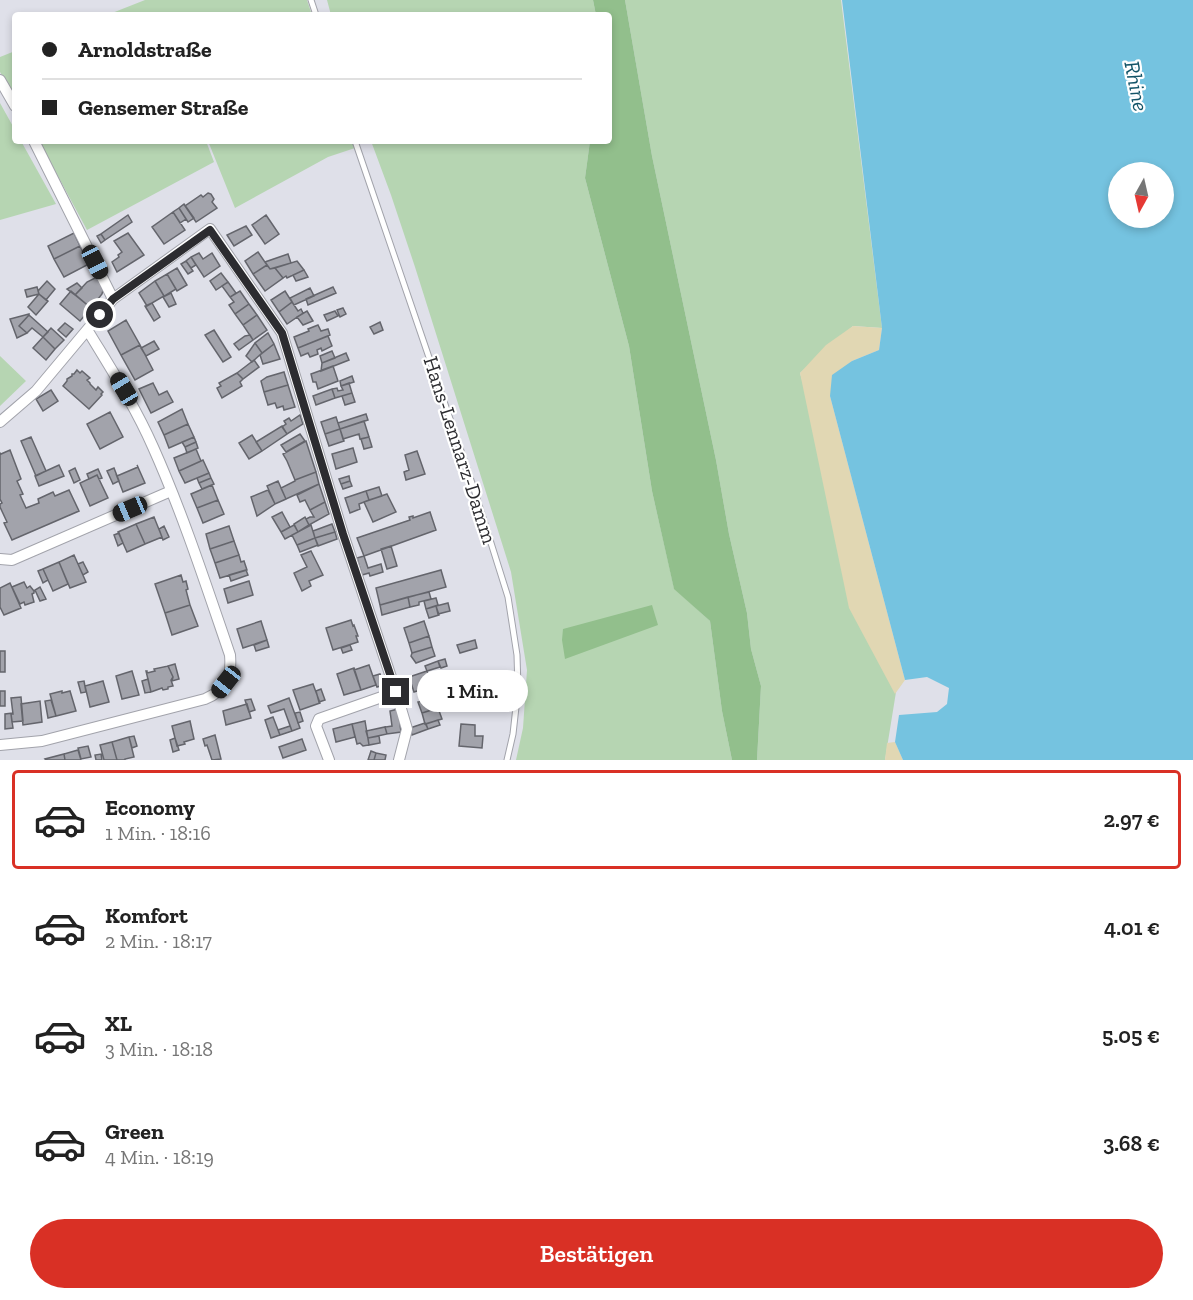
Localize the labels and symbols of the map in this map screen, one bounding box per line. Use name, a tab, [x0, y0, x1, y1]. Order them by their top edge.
water label: Rhine	[1118, 58, 1155, 114]
north arrow	[1108, 162, 1174, 228]
car	[79, 242, 111, 282]
route start	[86, 301, 113, 328]
street label: Hans-Lennarz-Damm	[418, 353, 503, 547]
car	[107, 369, 141, 409]
car	[110, 494, 150, 524]
car	[208, 662, 244, 702]
callout: 1 Min.	[417, 671, 528, 713]
route end	[382, 678, 409, 705]

